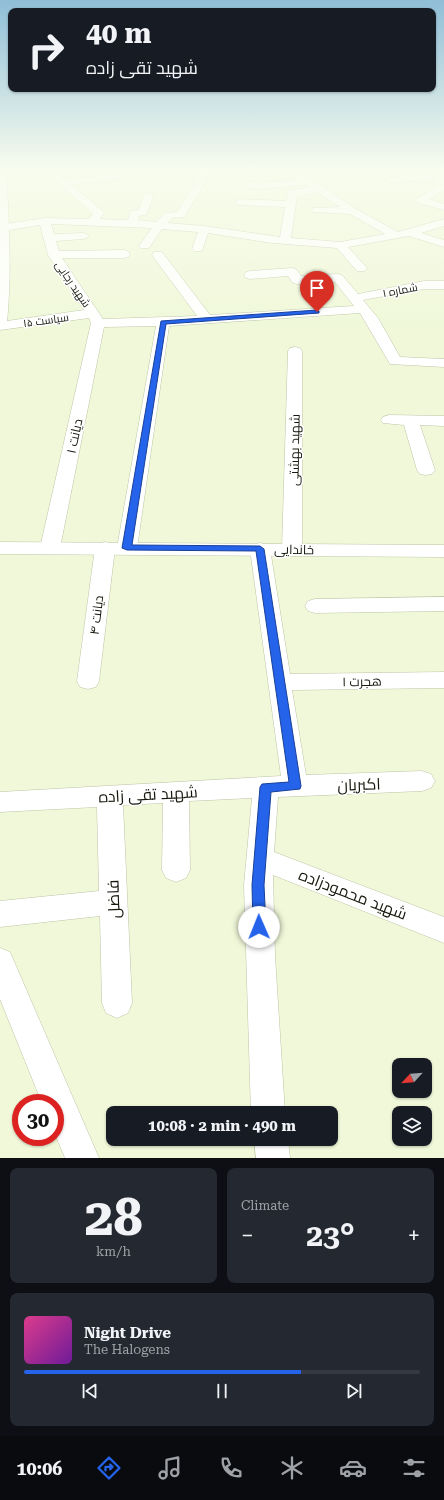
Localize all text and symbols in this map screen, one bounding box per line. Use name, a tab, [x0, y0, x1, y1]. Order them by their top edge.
text: 40 m	[86, 17, 151, 50]
icon: right	[20, 24, 72, 76]
text: شهید تقی زاده	[86, 57, 198, 78]
street label: شهید رجایی	[52, 259, 93, 310]
pin	[300, 271, 334, 312]
icon: arrive	[306, 277, 328, 299]
street label: شماره ۱	[382, 281, 419, 300]
street label: سیاست ۱۵	[22, 311, 70, 330]
street label: شهید بهشتی	[286, 414, 303, 486]
street label: دیانت ۱	[64, 417, 85, 455]
street label: خاندایی	[274, 542, 314, 557]
street label: دیانت ۴	[87, 594, 106, 636]
street label: هجرت ۱	[342, 674, 382, 689]
street label: اکبریان	[337, 774, 381, 796]
street label: شهید تقی زاده	[98, 782, 198, 808]
street label: شهید محمودزاده	[296, 865, 410, 925]
street label: فاضل	[103, 879, 125, 919]
position arrow	[238, 906, 280, 948]
north arrow	[392, 1058, 432, 1098]
map controls	[392, 1058, 432, 1146]
speed limit sign: 30	[12, 1094, 64, 1146]
button: layers	[392, 1106, 432, 1146]
text: 10:08 · 2 min · 490 m	[148, 1117, 296, 1135]
text: 28	[84, 1187, 143, 1248]
text: Climate	[241, 1198, 289, 1213]
text: 23°	[306, 1218, 355, 1253]
text: −	[241, 1223, 253, 1248]
text: +	[408, 1223, 420, 1248]
text: km/h	[96, 1244, 131, 1259]
text: Night Drive	[84, 1324, 171, 1342]
text: The Halogens	[84, 1342, 170, 1357]
icon: previous	[79, 1380, 101, 1402]
icon: pause	[211, 1380, 233, 1402]
icon: next	[343, 1380, 365, 1402]
icon: directions	[95, 1454, 123, 1482]
icon: music	[156, 1454, 184, 1482]
icon: phone	[217, 1454, 245, 1482]
icon: climate	[278, 1454, 306, 1482]
icon: car	[339, 1454, 367, 1482]
icon: filters	[400, 1454, 428, 1482]
text: 10:06	[16, 1458, 62, 1479]

